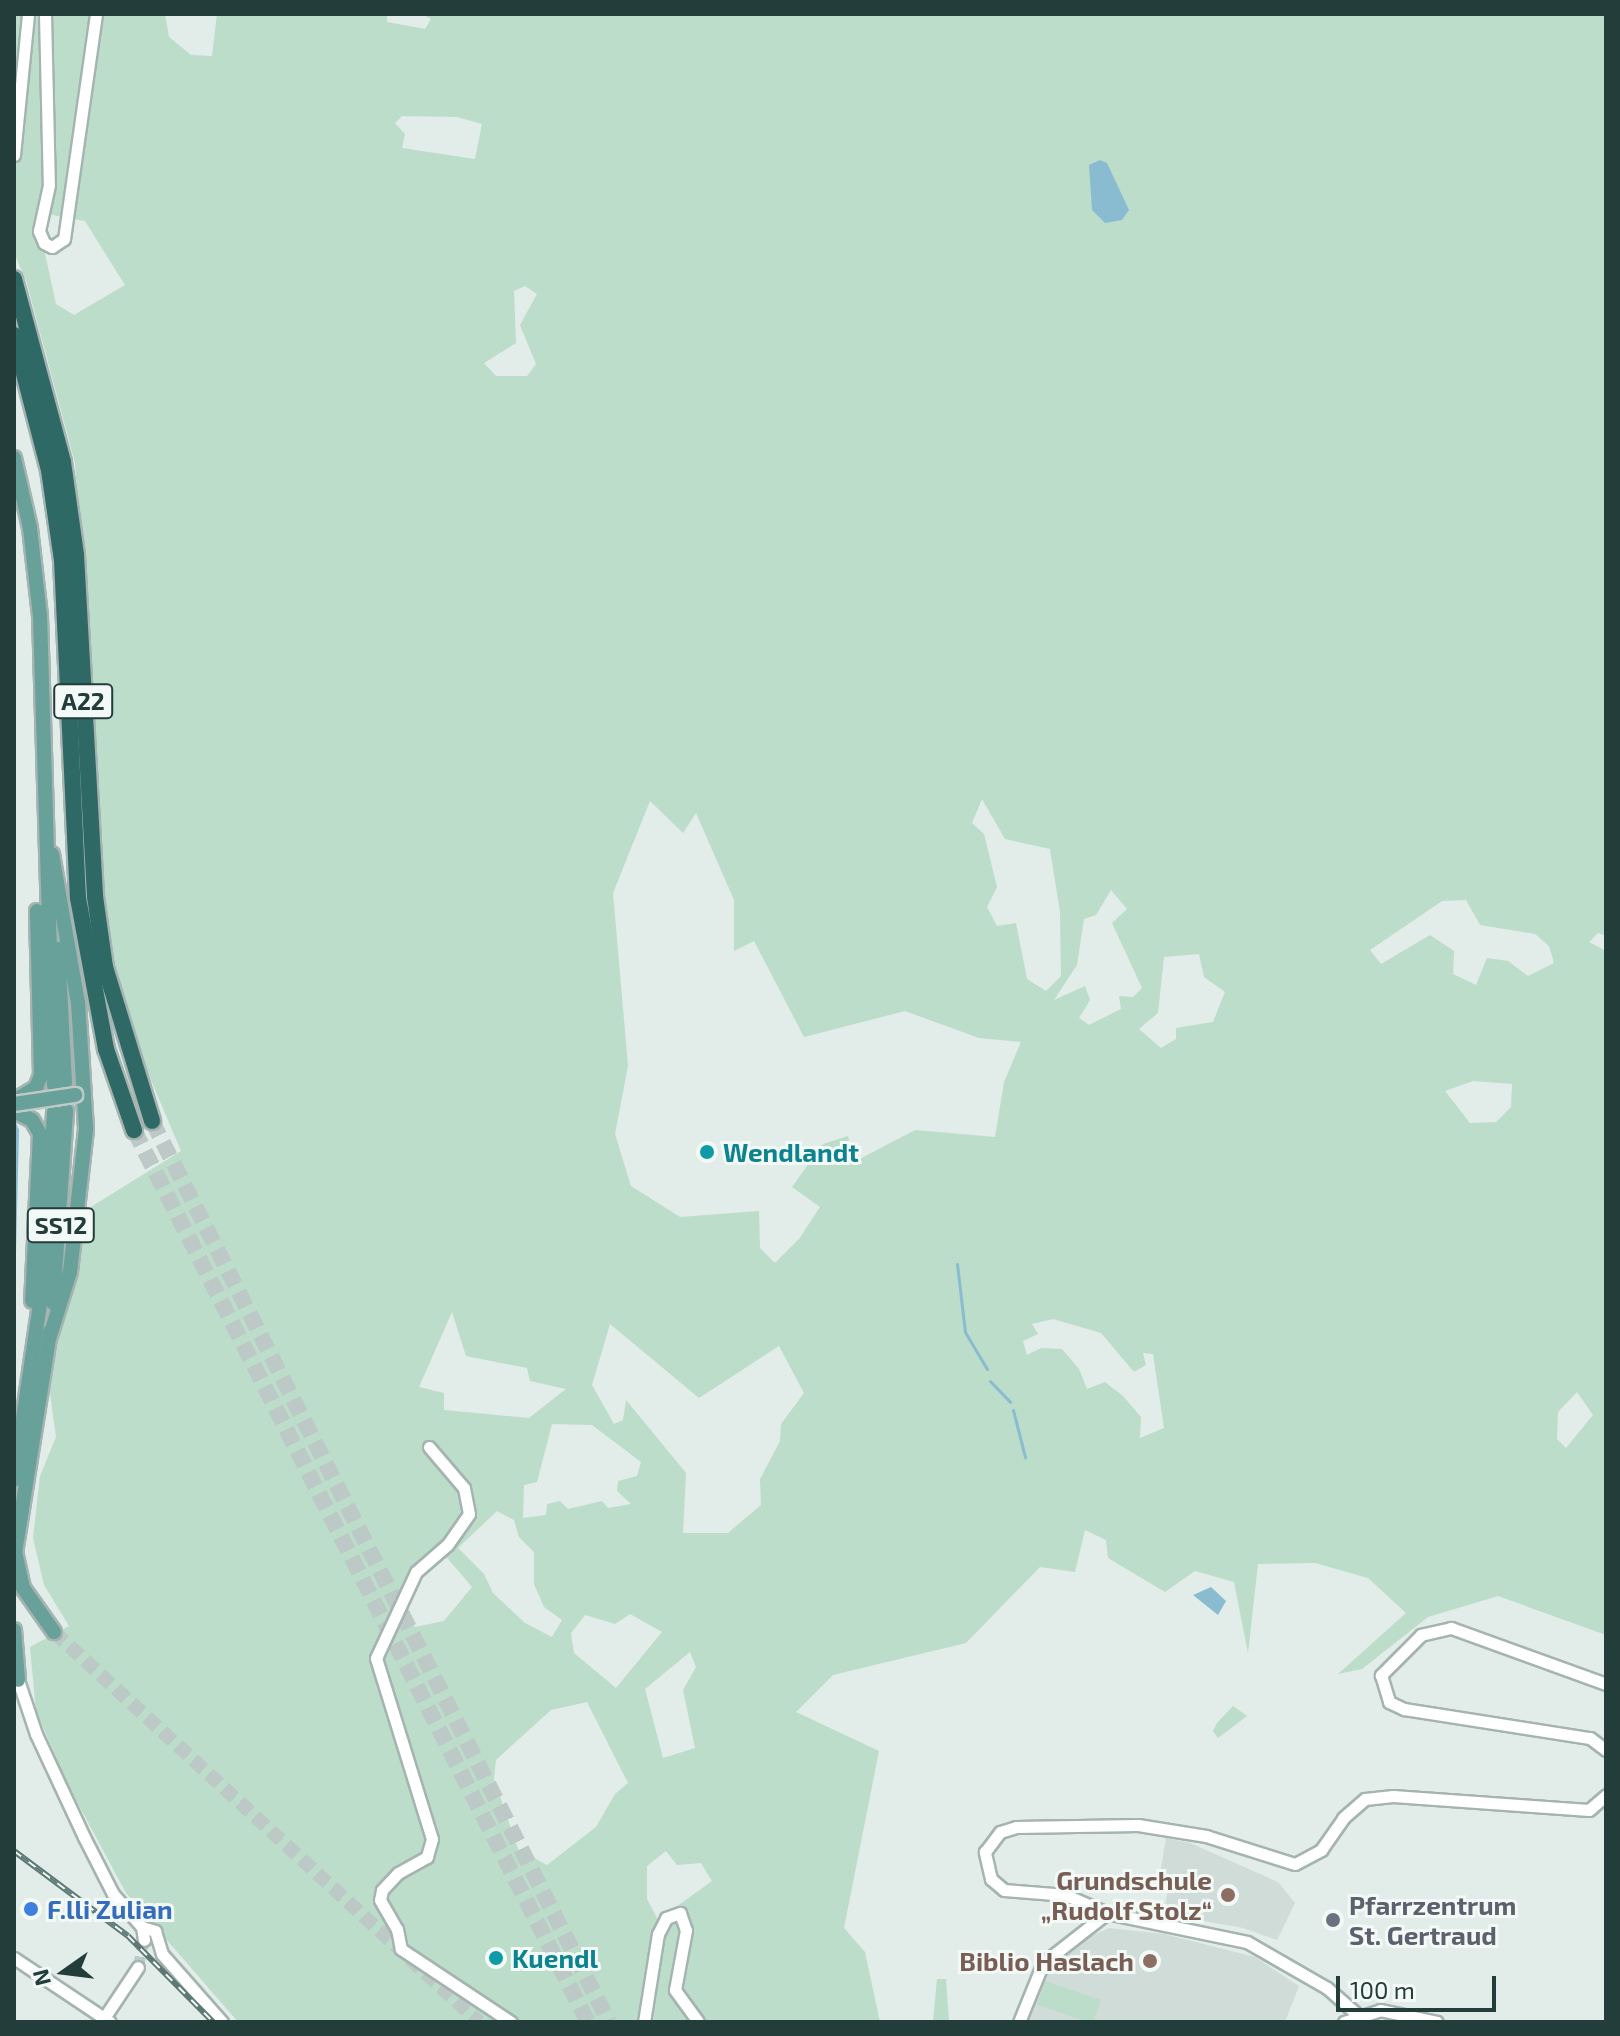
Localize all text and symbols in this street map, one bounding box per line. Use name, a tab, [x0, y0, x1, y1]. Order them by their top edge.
road number: A22	[53, 681, 113, 721]
place label: Wendlandt	[723, 1136, 859, 1168]
marker: Wendlandt	[698, 1143, 716, 1161]
road number: SS12	[25, 1205, 97, 1245]
place label: Grundschule „Rudolf Stolz“	[1040, 1864, 1212, 1926]
marker: Grundschule „Rudolf Stolz“	[1219, 1886, 1237, 1904]
place label: Pfarrzentrum St. Gertraud	[1349, 1889, 1517, 1950]
place label: F.lli Zulian	[47, 1893, 173, 1925]
marker: F.lli Zulian	[22, 1900, 40, 1918]
marker: Pfarrzentrum St. Gertraud	[1324, 1911, 1342, 1929]
north arrow	[24, 1932, 104, 2012]
place label: Kuendl	[512, 1942, 598, 1974]
place label: Biblio Haslach	[959, 1945, 1134, 1977]
marker: Kuendl	[487, 1949, 505, 1967]
marker: Biblio Haslach	[1141, 1952, 1159, 1970]
scale bar	[1340, 1960, 1500, 2010]
text: N	[26, 1967, 55, 1989]
text: 100 m	[1350, 1975, 1415, 2004]

